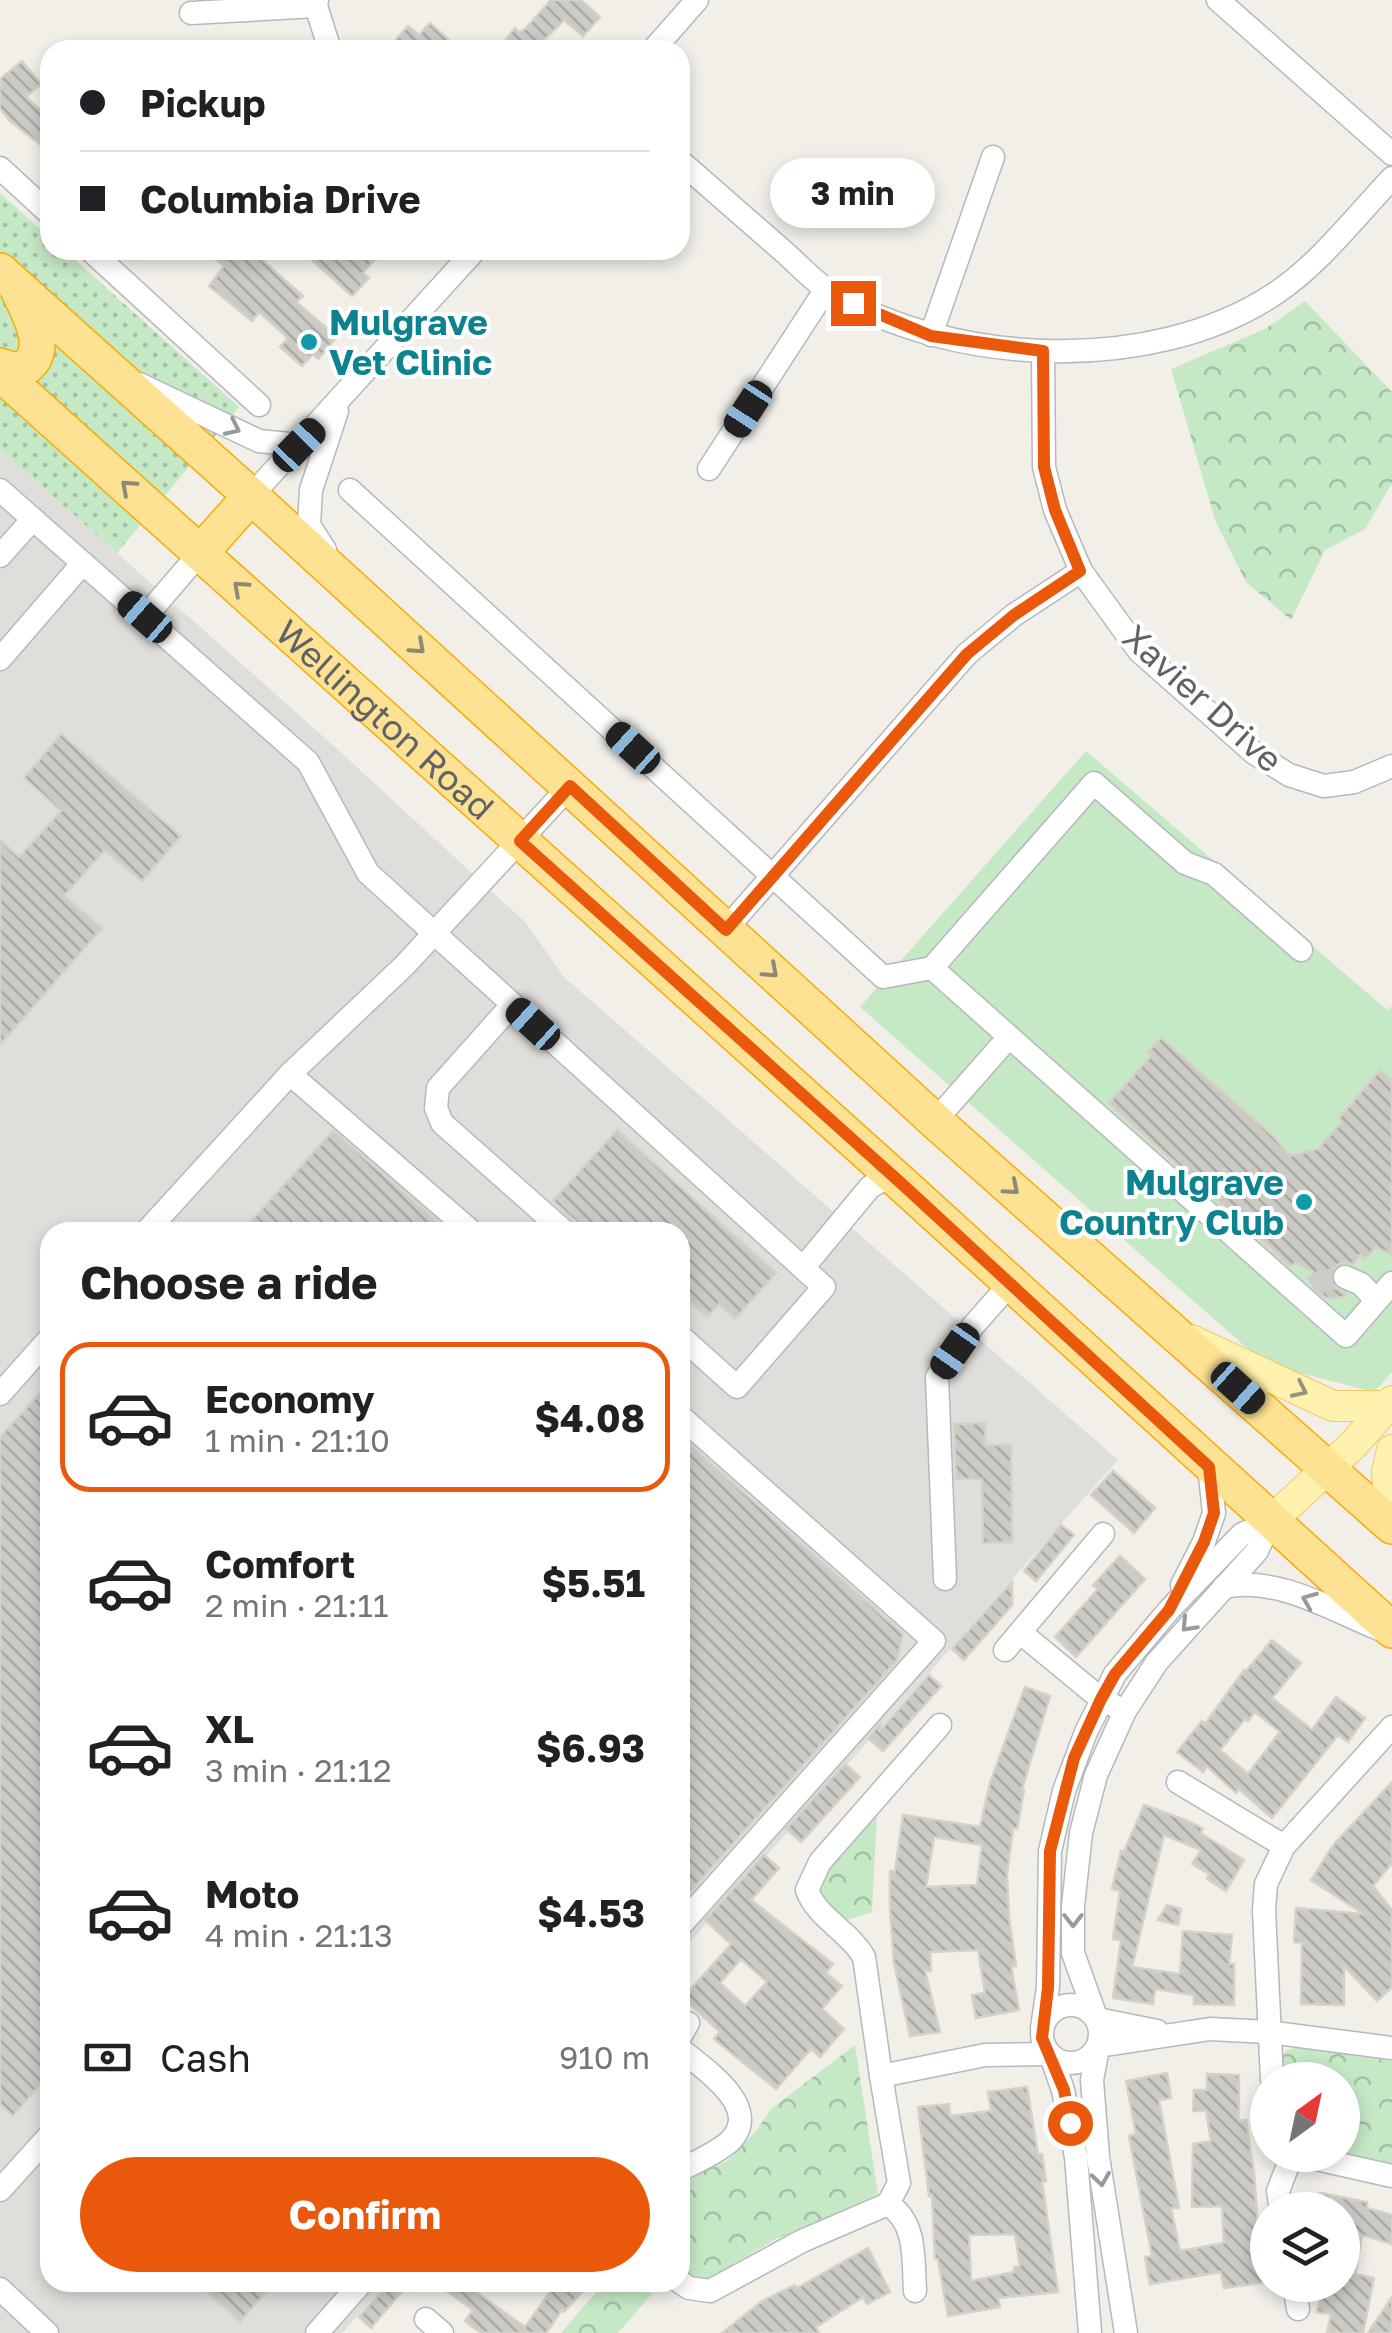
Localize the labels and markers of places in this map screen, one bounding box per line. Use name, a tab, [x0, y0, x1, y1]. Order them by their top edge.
place label: Mulgrave Vet Clinic	[329, 301, 492, 383]
marker: Mulgrave Vet Clinic	[298, 331, 320, 353]
place label: Mulgrave Country Club	[1059, 1161, 1284, 1243]
marker: Mulgrave Country Club	[1293, 1191, 1315, 1213]

